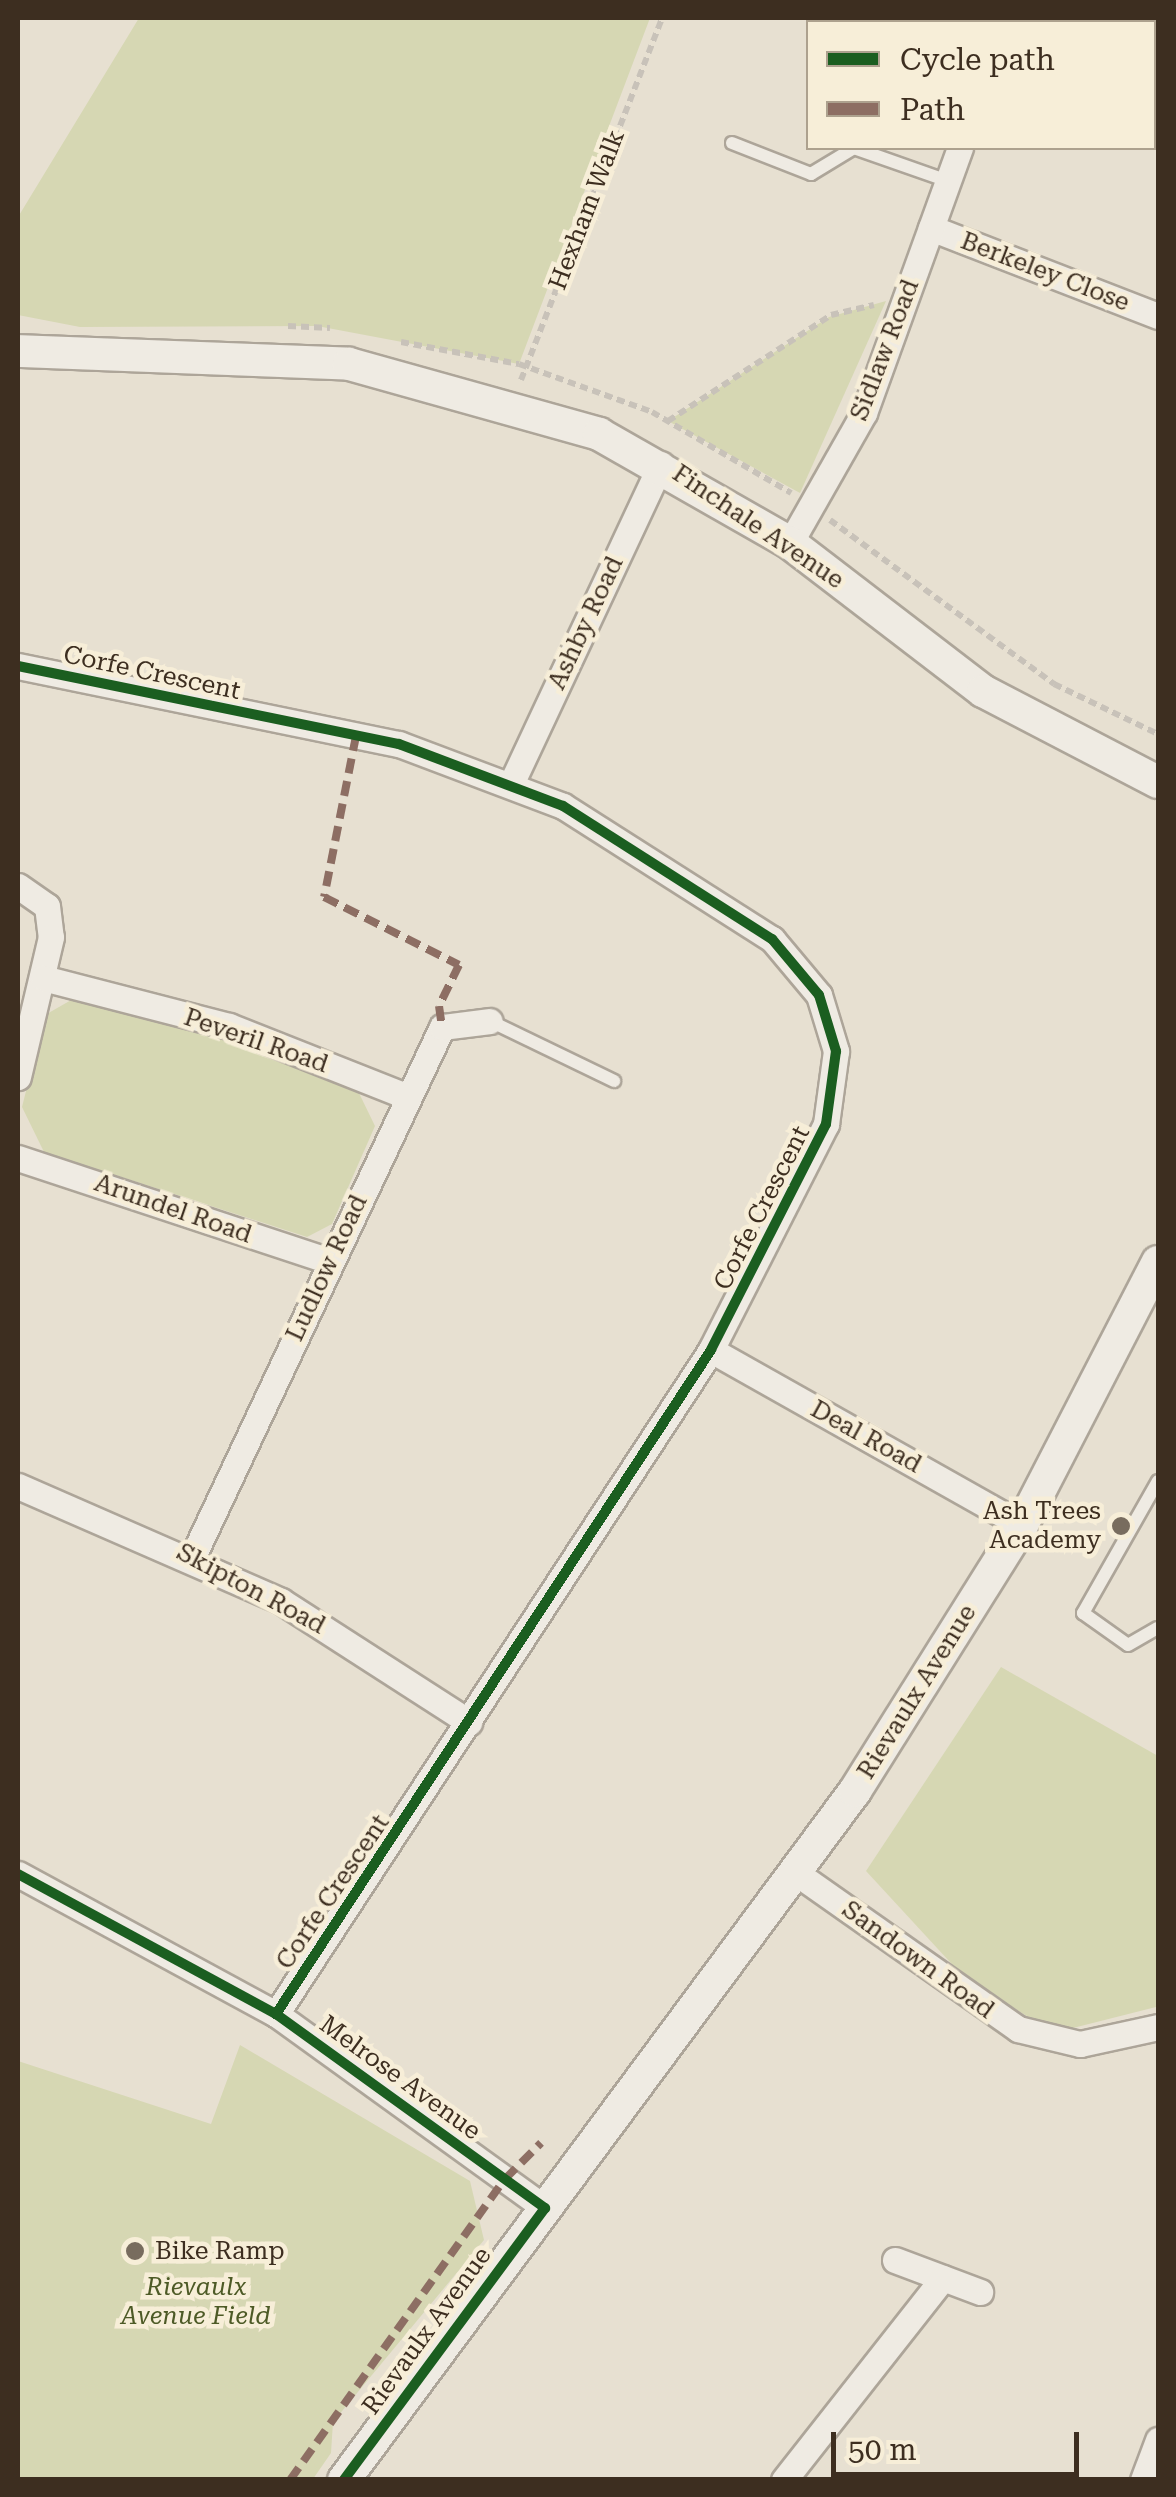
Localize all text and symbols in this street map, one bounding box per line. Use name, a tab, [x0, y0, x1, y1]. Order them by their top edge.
legend	[806, 20, 1156, 150]
text: Cycle path	[900, 42, 1055, 77]
text: Path	[900, 92, 965, 127]
street label: Hexham Walk	[543, 126, 631, 294]
street label: Berkeley Close	[956, 226, 1134, 318]
street label: Sidlaw Road	[844, 275, 926, 425]
street label: Finchale Avenue	[667, 459, 849, 595]
street label: Ashby Road	[542, 552, 630, 694]
street label: Corfe Crescent	[61, 640, 243, 706]
street label: Peveril Road	[180, 1002, 332, 1080]
street label: Corfe Crescent	[708, 1121, 816, 1295]
street label: Arundel Road	[90, 1168, 256, 1250]
street label: Ludlow Road	[280, 1190, 374, 1346]
street label: Deal Road	[805, 1394, 927, 1480]
place label: Ash Trees Academy	[983, 1497, 1101, 1556]
marker: Ash Trees Academy	[1110, 1515, 1132, 1537]
street label: Skipton Road	[172, 1537, 330, 1641]
street label: Rievaulx Avenue	[851, 1599, 983, 1785]
street label: Corfe Crescent	[270, 1809, 396, 1975]
street label: Sandown Road	[836, 1895, 1000, 2025]
street label: Melrose Avenue	[314, 2010, 486, 2146]
place label: Bike Ramp	[155, 2236, 285, 2266]
marker: Bike Ramp	[124, 2240, 146, 2262]
street label: Rievaulx Avenue	[356, 2241, 498, 2421]
park label: Rievaulx Avenue Field	[121, 2273, 271, 2332]
scale bar	[836, 2412, 1084, 2474]
text: 50 m	[848, 2432, 917, 2467]

